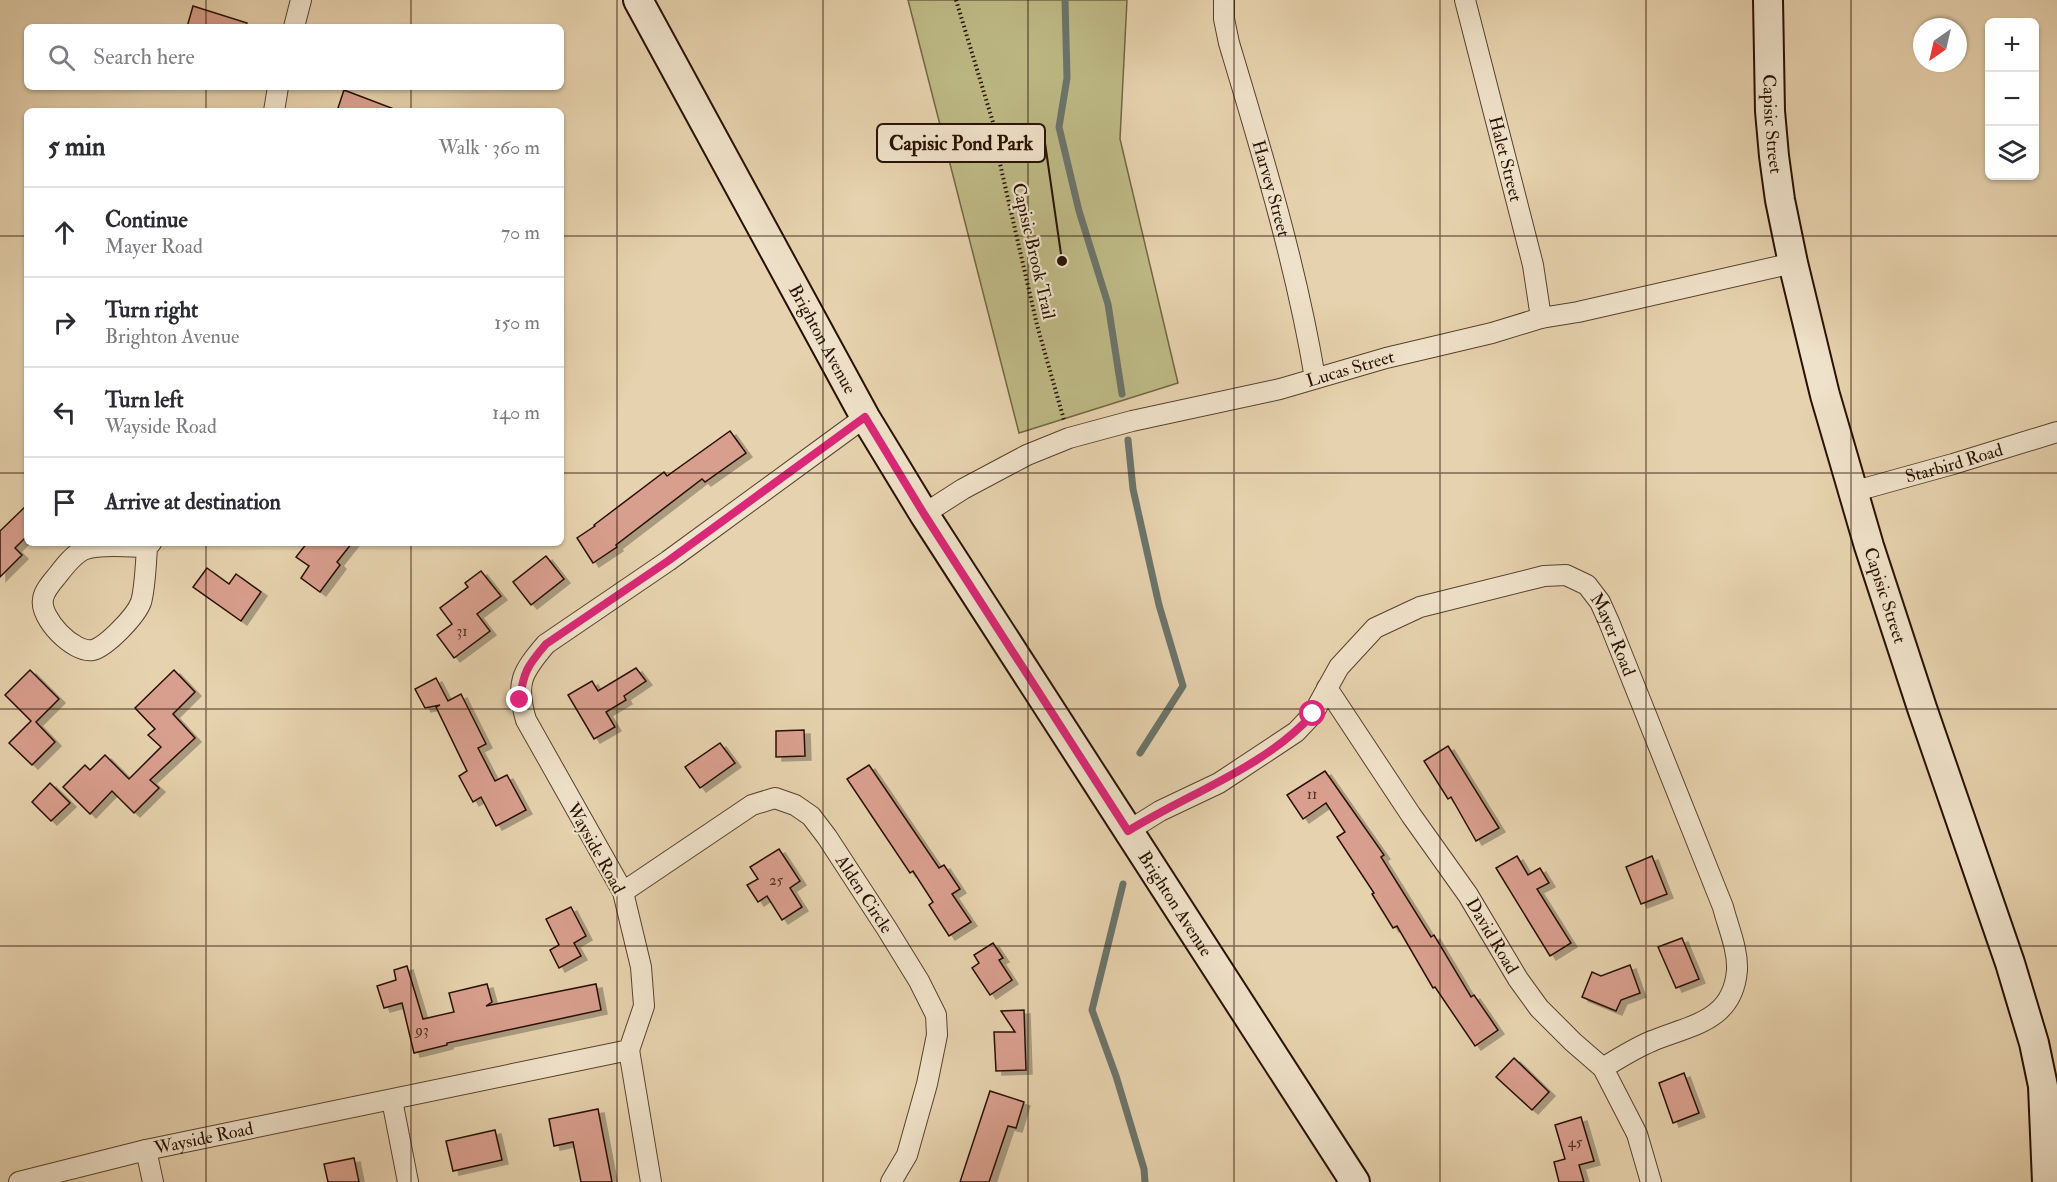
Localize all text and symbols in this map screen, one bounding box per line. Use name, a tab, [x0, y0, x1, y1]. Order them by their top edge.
north arrow	[1913, 18, 1967, 72]
map controls	[1985, 18, 2039, 180]
button: +	[1985, 18, 2039, 72]
search box	[24, 24, 564, 90]
icon: search	[45, 41, 78, 74]
text: Search here	[93, 43, 195, 71]
button: −	[1985, 72, 2039, 126]
street label: Capisic Street	[1757, 74, 1787, 175]
street label: Halet Street	[1483, 114, 1527, 204]
callout: Capisic Pond Park	[877, 124, 1045, 162]
button: layers	[1985, 126, 2039, 180]
text: 5 min	[48, 131, 105, 163]
text: Capisic Pond Park	[889, 131, 1033, 157]
text: Walk · 360 m	[438, 135, 540, 160]
street label: Harvey Street	[1247, 138, 1295, 239]
street label: Capisic Brook Trail	[1007, 181, 1060, 322]
text: Continue	[105, 206, 188, 234]
icon: ahead	[48, 216, 81, 249]
text: 70 m	[501, 220, 540, 245]
text: Mayer Road	[105, 234, 203, 259]
street label: Brighton Avenue	[783, 281, 861, 398]
text: Turn right	[105, 296, 198, 324]
icon: right	[48, 306, 81, 339]
text: 150 m	[494, 310, 540, 335]
text: Brighton Avenue	[105, 324, 239, 349]
street label: Lucas Street	[1304, 345, 1397, 393]
text: Turn left	[105, 386, 184, 414]
icon: left	[48, 396, 81, 429]
text: 140 m	[492, 400, 540, 425]
text: Wayside Road	[105, 414, 217, 439]
street label: Starbird Road	[1903, 438, 2006, 489]
icon: arrive	[48, 486, 81, 519]
text: Arrive at destination	[105, 488, 281, 516]
street label: Capisic Street	[1858, 545, 1911, 647]
street label: Mayer Road	[1585, 588, 1640, 679]
house number: 31	[456, 622, 468, 641]
route end	[506, 686, 532, 712]
route start	[1299, 700, 1325, 726]
house number: 11	[1307, 785, 1317, 804]
street label: Wayside Road	[561, 798, 630, 898]
street label: Brighton Avenue	[1132, 847, 1218, 961]
street label: Alden Circle	[829, 850, 898, 939]
house number: 25	[769, 871, 783, 890]
street label: David Road	[1460, 894, 1523, 978]
house number: 93	[414, 1021, 429, 1040]
street label: Wayside Road	[151, 1117, 256, 1160]
house number: 45	[1568, 1133, 1583, 1152]

